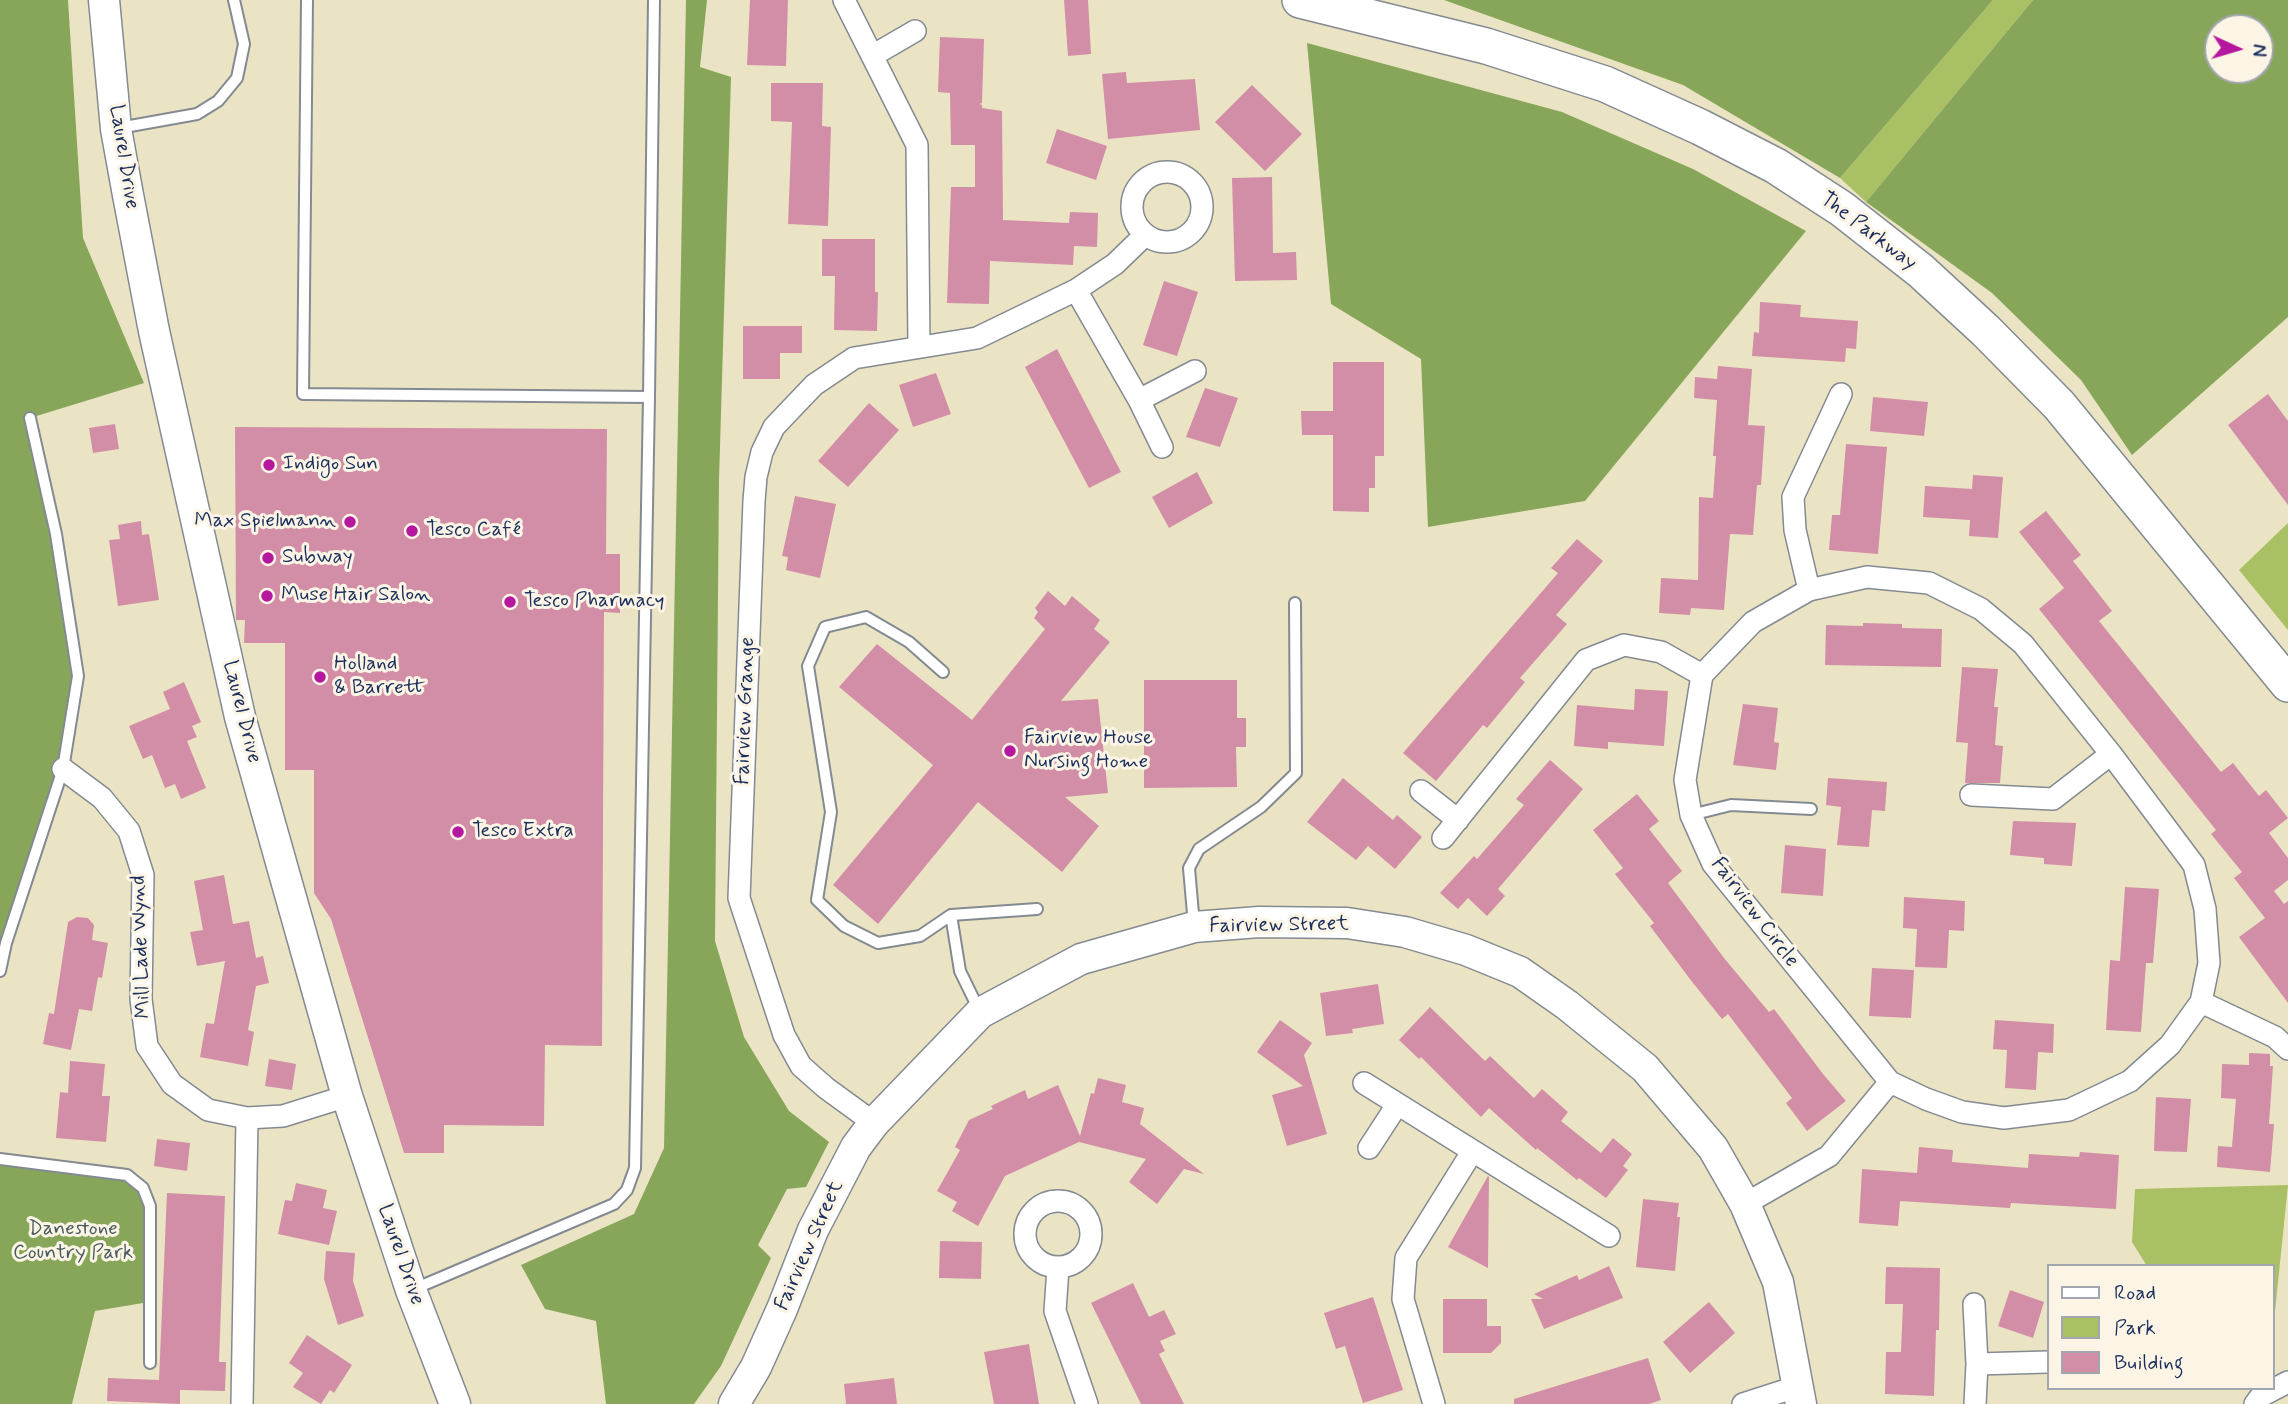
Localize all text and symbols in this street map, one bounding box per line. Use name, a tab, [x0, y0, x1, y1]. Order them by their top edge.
north arrow	[2204, 14, 2274, 84]
text: N	[2246, 43, 2271, 58]
street label: Laurel Drive	[102, 103, 144, 211]
street label: The Parkway	[1815, 187, 1921, 277]
place label: Indigo Sun	[283, 452, 378, 478]
marker: Indigo Sun	[261, 457, 277, 473]
place label: Max Spielmann	[194, 509, 336, 535]
marker: Max Spielmann	[342, 514, 358, 530]
place label: Tesco Café	[426, 518, 521, 544]
marker: Tesco Café	[404, 523, 420, 539]
place label: Subway	[282, 545, 353, 571]
marker: Subway	[260, 550, 276, 566]
place label: Muse Hair Salon	[281, 583, 431, 609]
marker: Muse Hair Salon	[259, 588, 275, 604]
place label: Tesco Pharmacy	[524, 589, 664, 615]
marker: Tesco Pharmacy	[502, 594, 518, 610]
street label: Fairview Grange	[731, 637, 761, 785]
place label: Holland & Barrett	[334, 652, 425, 702]
street label: Laurel Drive	[216, 658, 266, 766]
marker: Holland & Barrett	[312, 669, 328, 685]
place label: Fairview House Nursing Home	[1024, 726, 1153, 776]
marker: Fairview House Nursing Home	[1002, 743, 1018, 759]
place label: Tesco Extra	[472, 819, 574, 845]
marker: Tesco Extra	[450, 824, 466, 840]
street label: Fairview Circle	[1704, 853, 1804, 973]
street label: Mill Lade Wynd	[127, 875, 157, 1019]
street label: Fairview Street	[1209, 912, 1349, 940]
street label: Fairview Street	[770, 1177, 850, 1315]
street label: Laurel Drive	[371, 1201, 429, 1309]
park label: Danestone Country Park	[13, 1217, 133, 1267]
legend	[2046, 1264, 2274, 1390]
text: Road	[2114, 1279, 2156, 1307]
text: Park	[2114, 1314, 2156, 1342]
text: Building	[2114, 1349, 2184, 1377]

